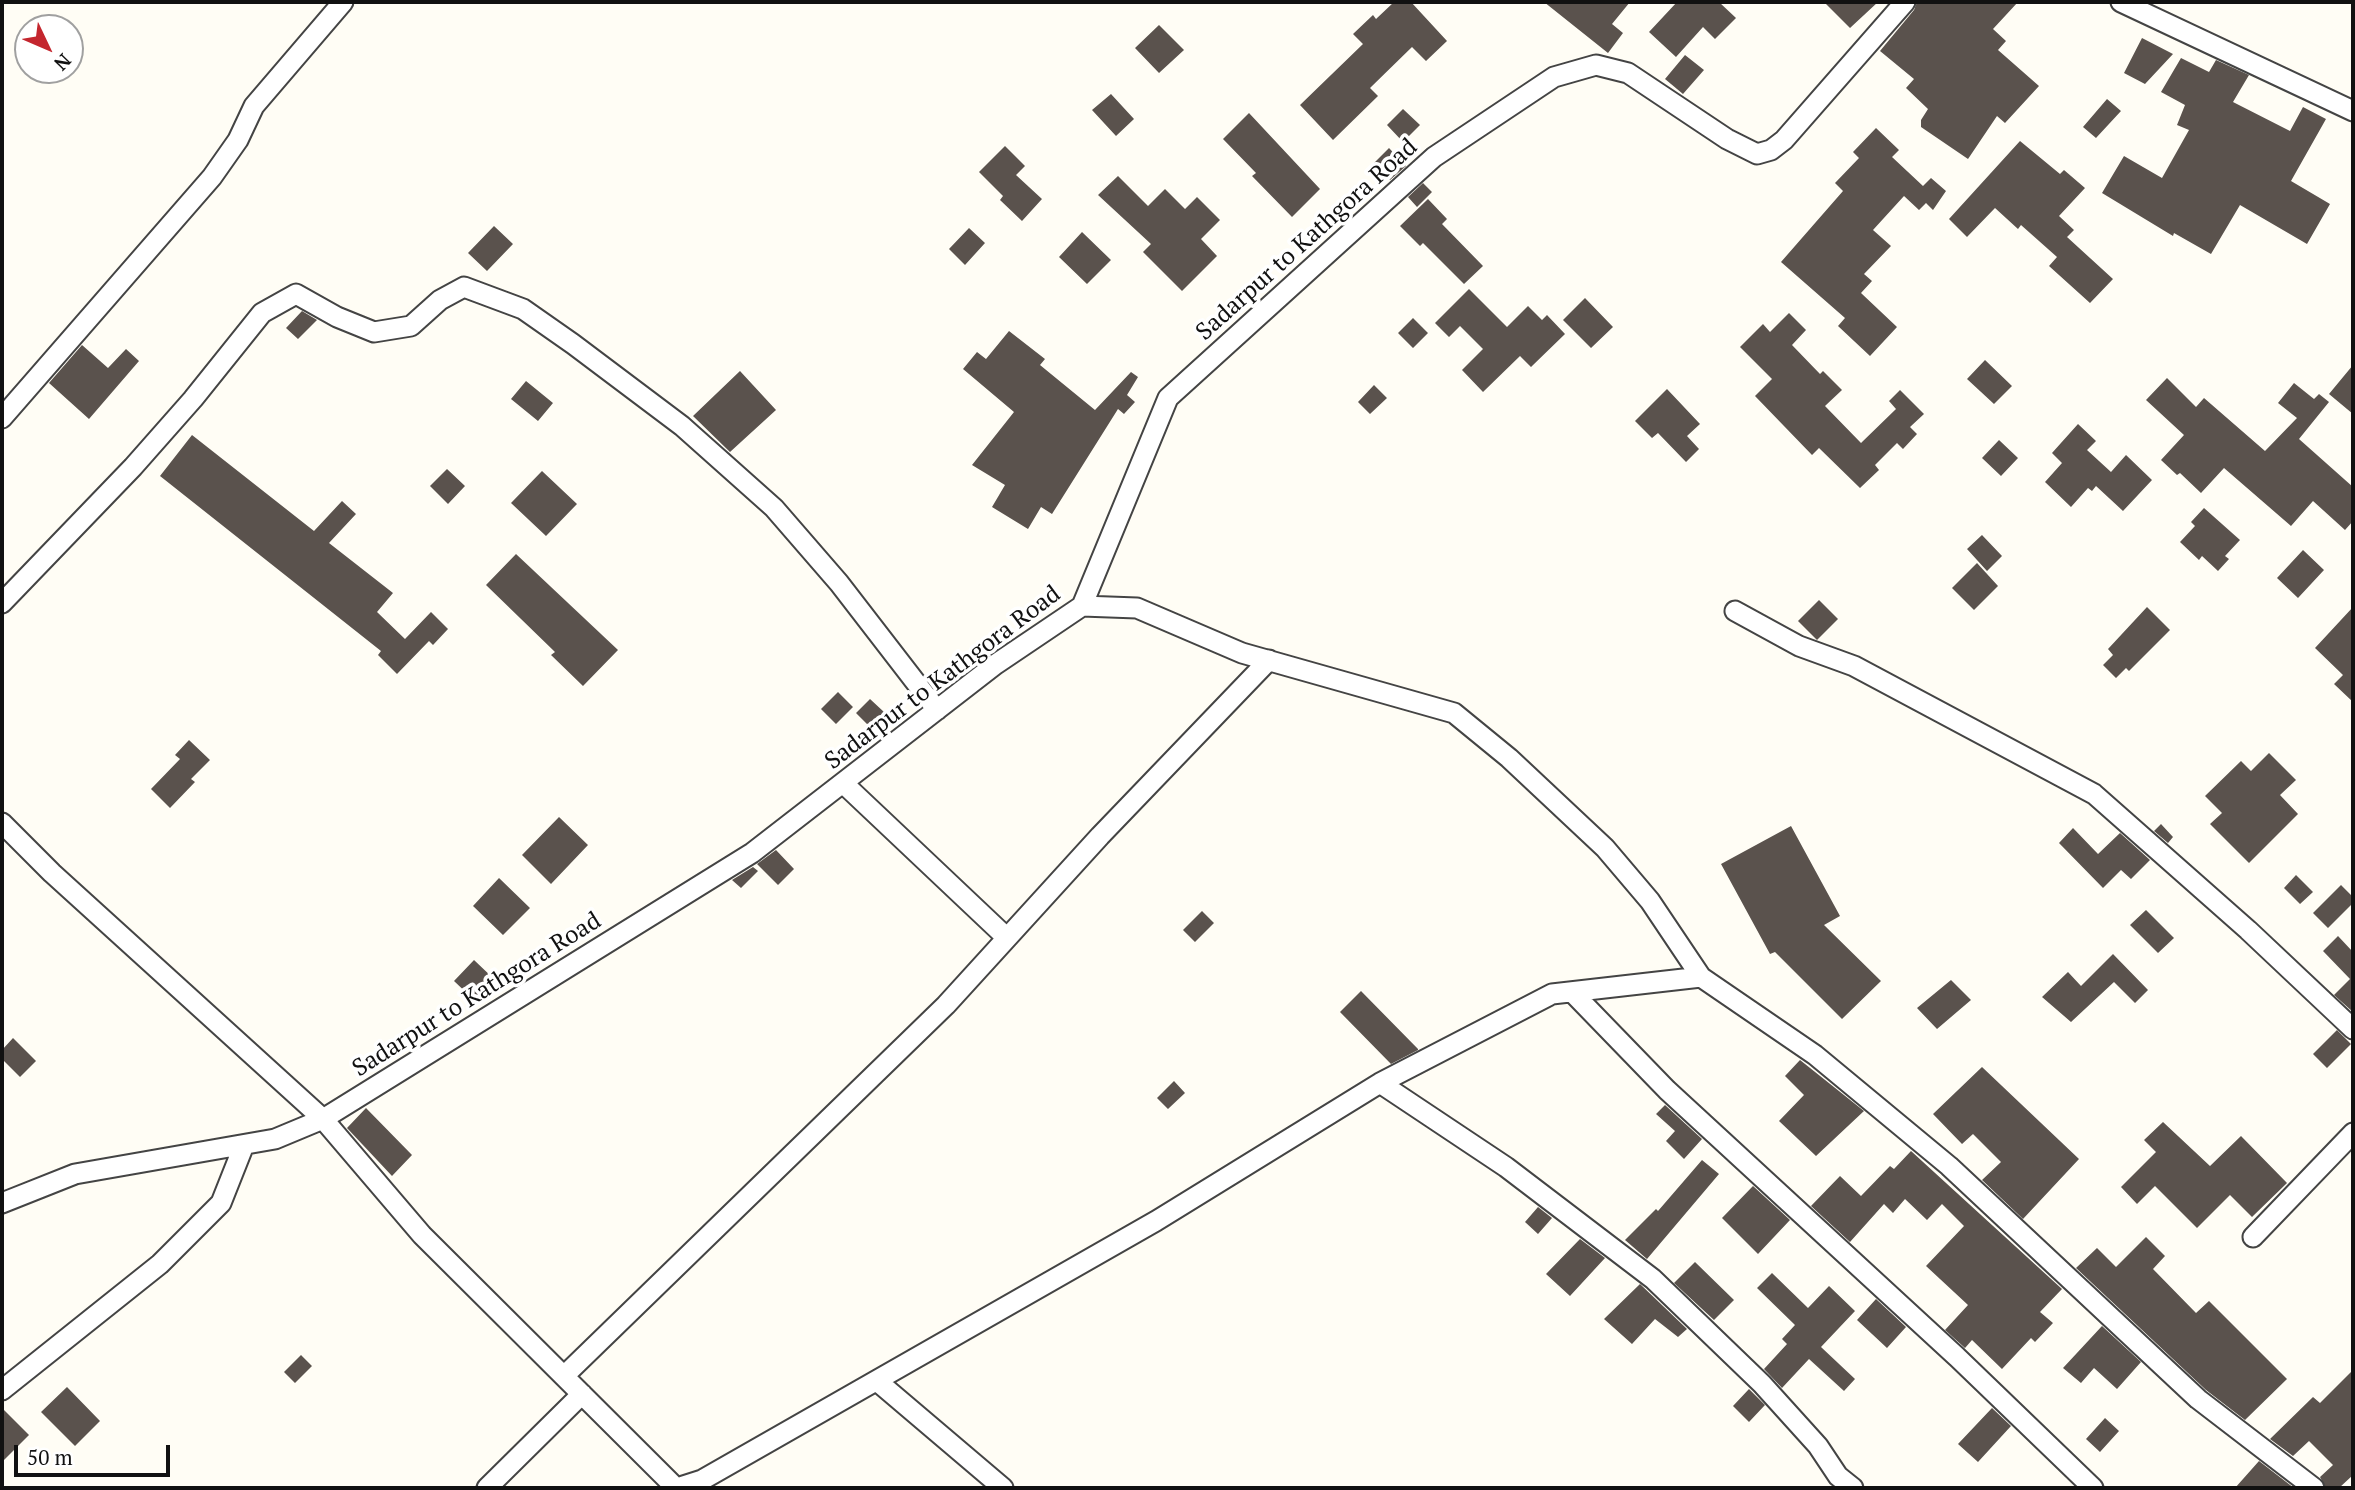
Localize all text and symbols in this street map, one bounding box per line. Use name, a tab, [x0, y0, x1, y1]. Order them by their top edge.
north arrow	[14, 14, 84, 84]
text: N	[49, 49, 77, 76]
street label: Sadarpur to Kathgora Road	[1191, 133, 1423, 347]
street label: Sadarpur to Kathgora Road	[820, 580, 1066, 776]
street label: Sadarpur to Kathgora Road	[348, 907, 606, 1083]
scale bar	[18, 1430, 173, 1474]
text: 50 m	[27, 1443, 73, 1471]

